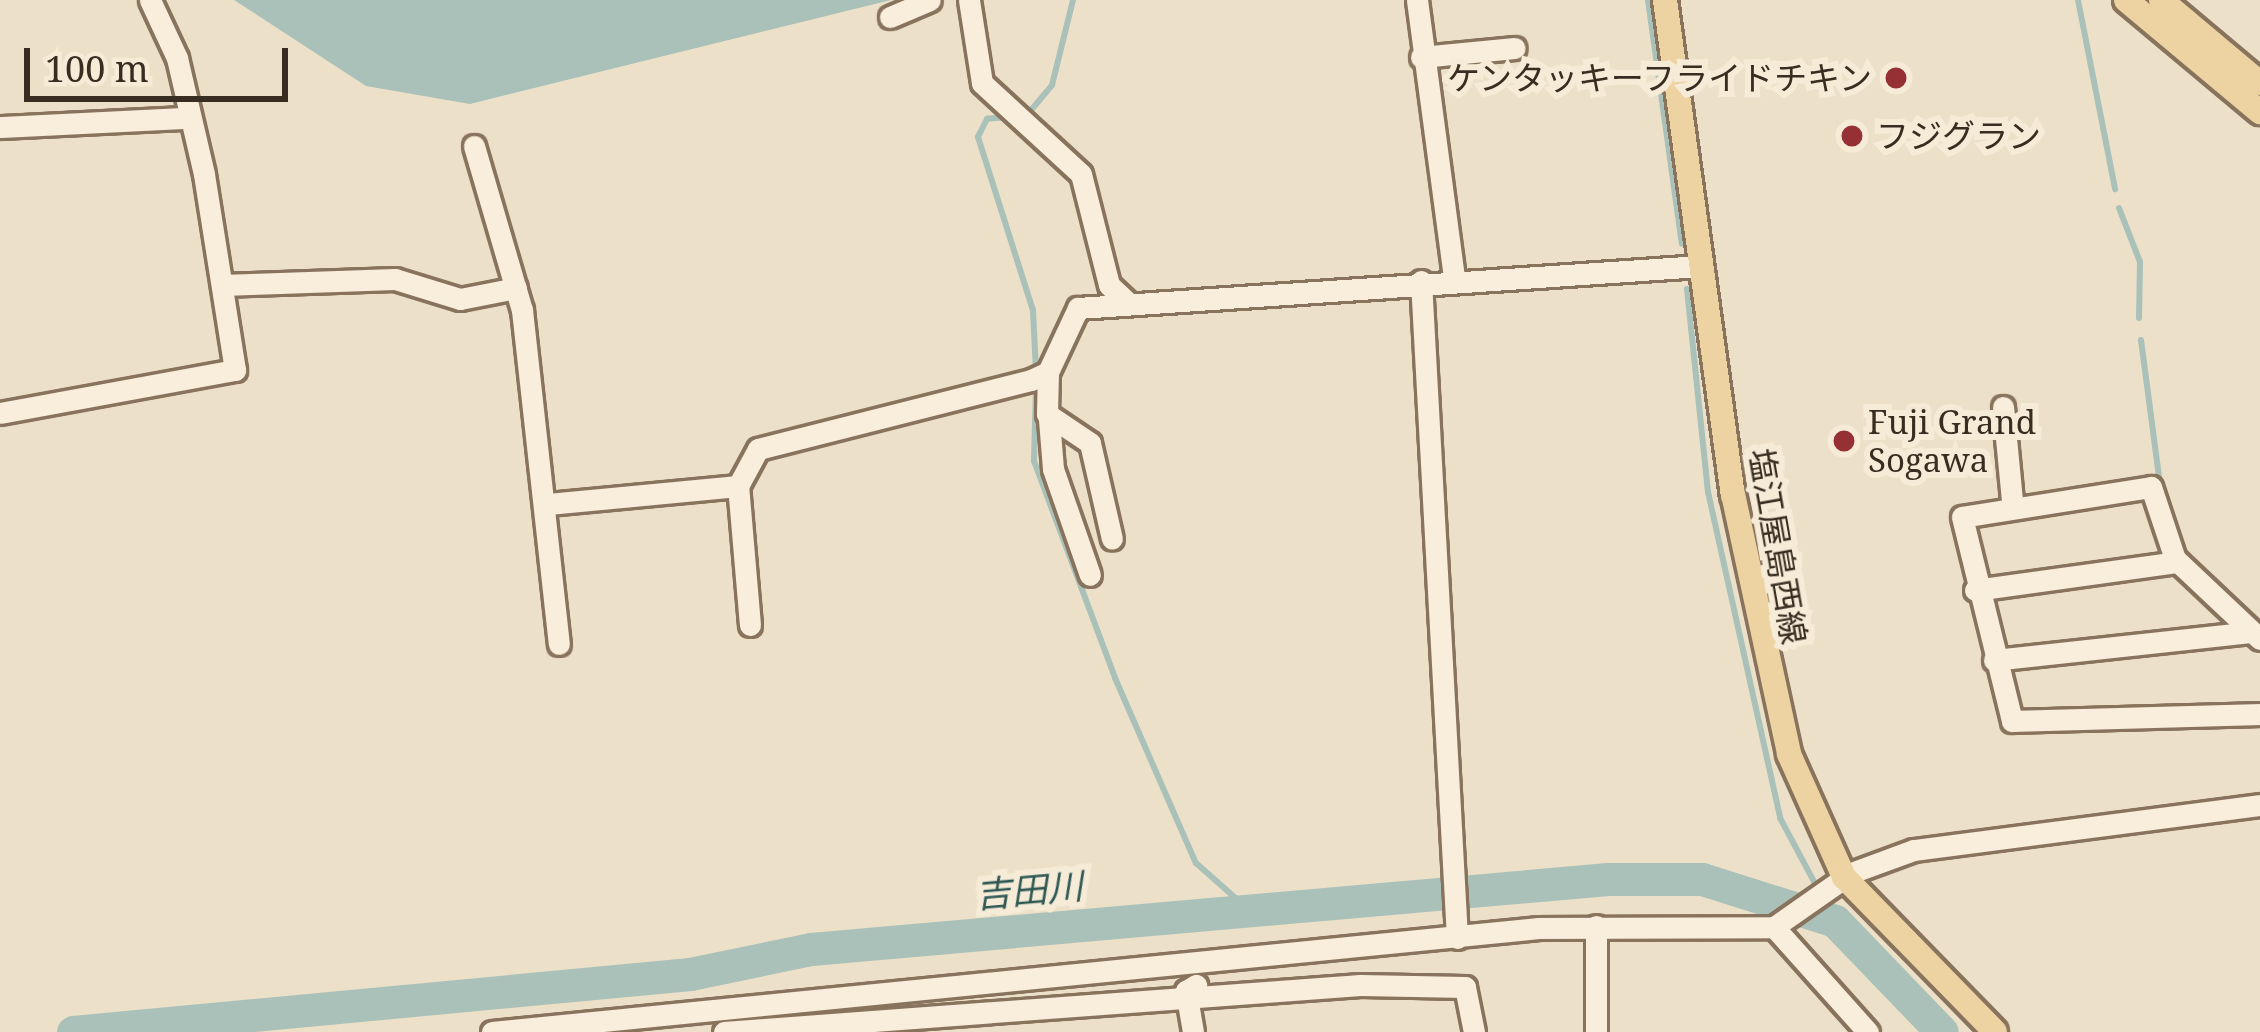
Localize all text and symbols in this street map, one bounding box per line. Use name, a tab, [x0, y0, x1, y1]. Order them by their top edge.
scale bar	[30, 24, 294, 98]
text: 100 m	[45, 44, 149, 93]
place label: ケンタッキーフライドチキン	[1443, 58, 1872, 98]
marker: ケンタッキーフライドチキン	[1883, 65, 1909, 91]
place label: フジグラン	[1876, 116, 2041, 156]
marker: フジグラン	[1839, 123, 1865, 149]
place label: Fuji Grand Sogawa	[1868, 402, 2036, 480]
marker: Fuji Grand Sogawa	[1831, 428, 1857, 454]
street label: 塩江屋島西線	[1741, 445, 1815, 647]
water label: 吉田川	[973, 864, 1085, 916]

